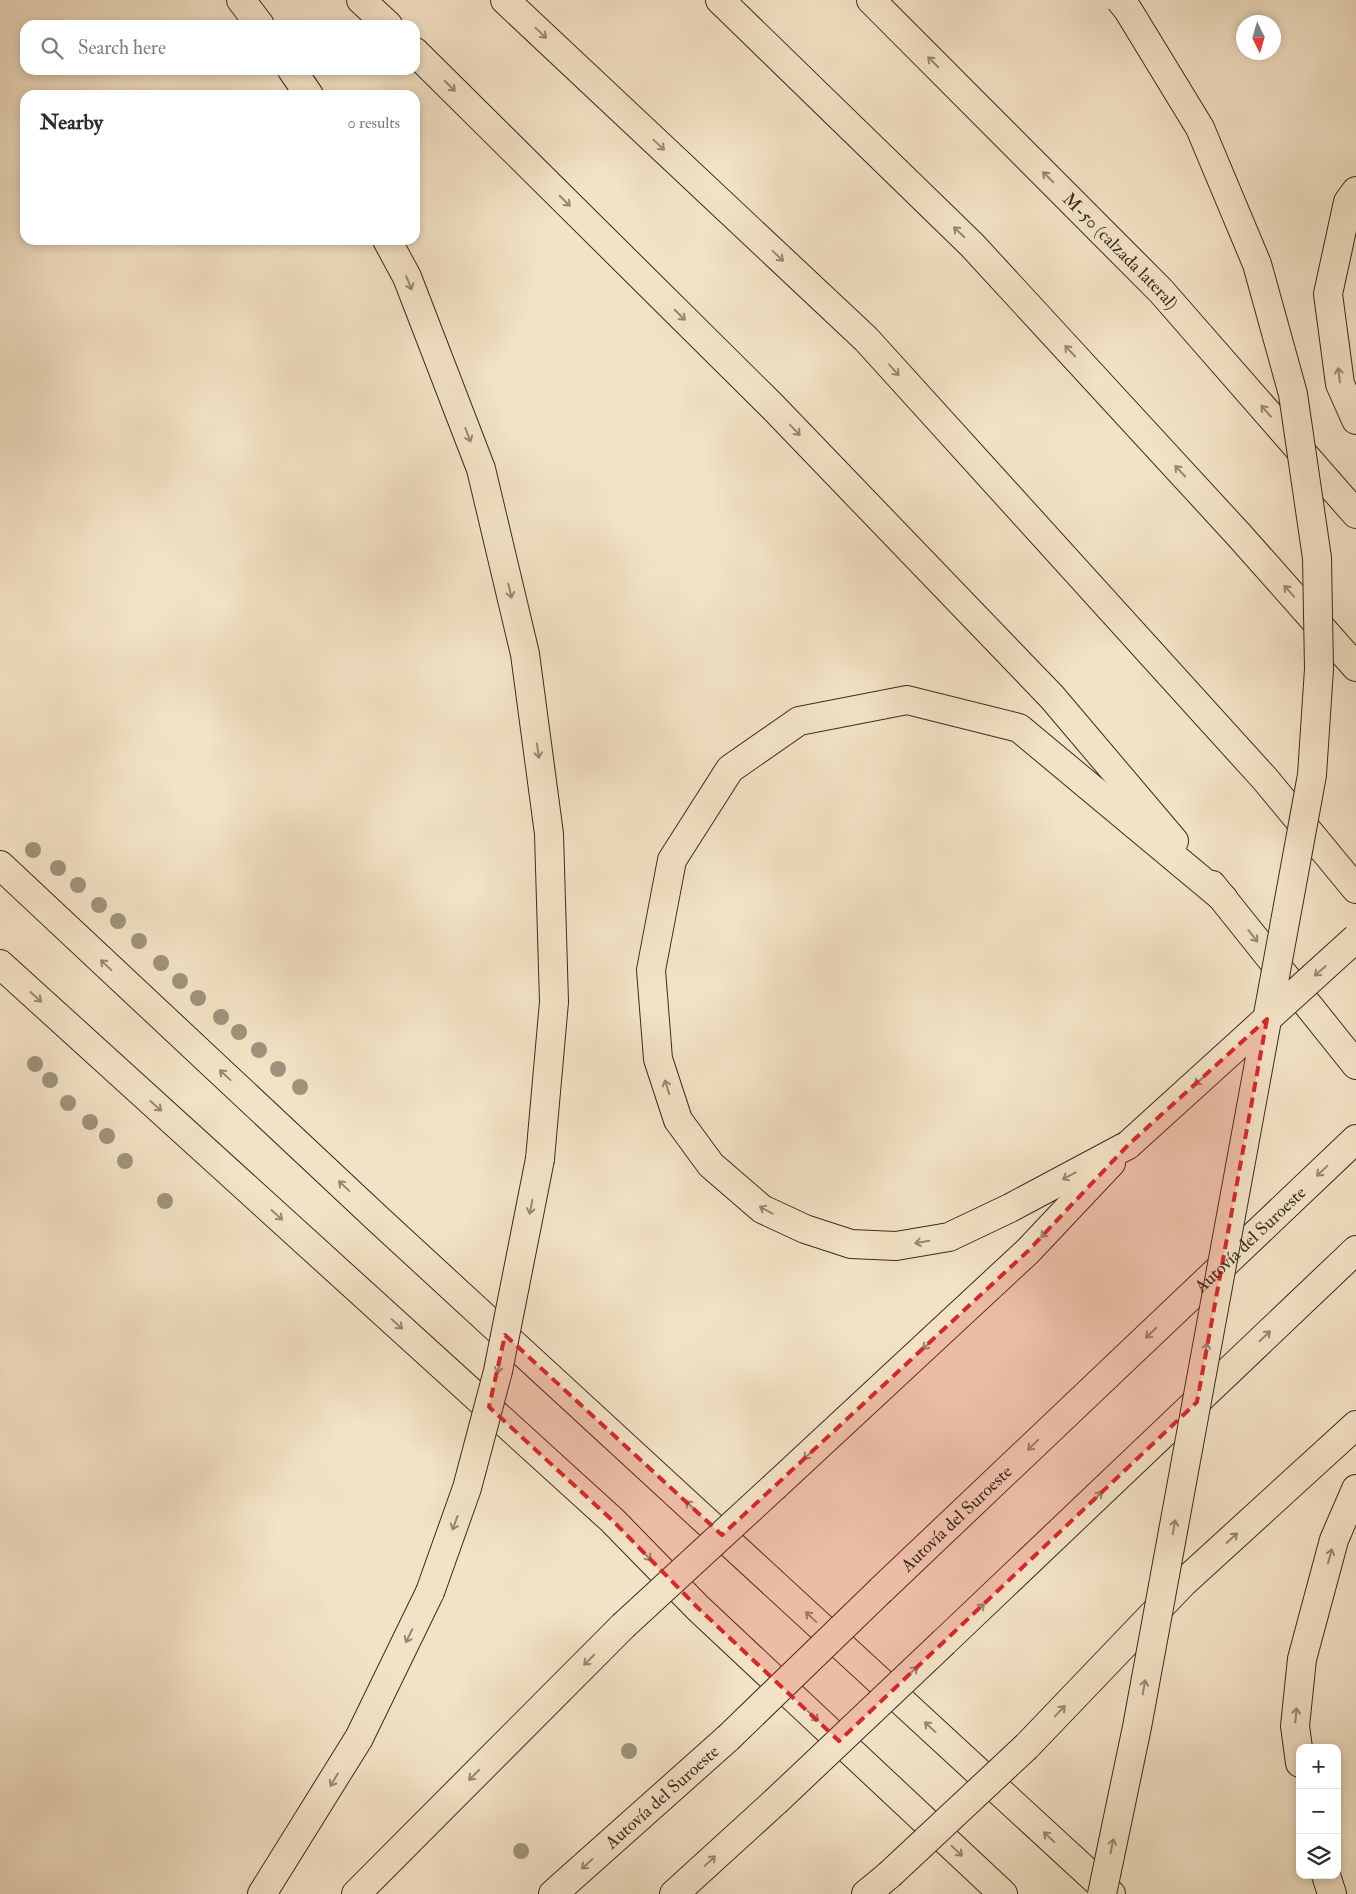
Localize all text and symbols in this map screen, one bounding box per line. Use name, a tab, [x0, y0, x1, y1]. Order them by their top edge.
north arrow	[1236, 15, 1281, 60]
search box	[20, 20, 420, 75]
one-way arrow	[535, 27, 547, 39]
icon: search	[38, 34, 66, 62]
text: Search here	[78, 36, 166, 60]
one-way arrow	[927, 56, 939, 69]
one-way arrow	[443, 80, 456, 92]
text: Nearby	[40, 109, 103, 136]
text: 0 results	[347, 113, 400, 133]
one-way arrow	[653, 139, 666, 151]
one-way arrow	[1042, 171, 1054, 184]
street label: M-50 (calzada lateral)	[1058, 188, 1183, 315]
one-way arrow	[559, 194, 571, 207]
one-way arrow	[953, 226, 965, 238]
one-way arrow	[771, 250, 784, 262]
one-way arrow	[405, 275, 415, 290]
one-way arrow	[674, 309, 687, 321]
one-way arrow	[1064, 345, 1076, 358]
one-way arrow	[888, 363, 900, 376]
one-way arrow	[1334, 367, 1344, 383]
one-way arrow	[1260, 405, 1272, 418]
one-way arrow	[789, 424, 801, 436]
one-way arrow	[464, 427, 473, 442]
one-way arrow	[1174, 464, 1186, 477]
one-way arrow	[506, 583, 515, 599]
one-way arrow	[1283, 585, 1295, 598]
one-way arrow	[533, 743, 543, 759]
one-way arrow	[1248, 929, 1259, 942]
one-way arrow	[100, 959, 113, 971]
one-way arrow	[1313, 965, 1326, 977]
one-way arrow	[30, 991, 43, 1003]
one-way arrow	[219, 1069, 231, 1081]
one-way arrow	[1193, 1074, 1206, 1086]
one-way arrow	[662, 1079, 671, 1095]
one-way arrow	[150, 1100, 163, 1112]
one-way arrow	[1316, 1165, 1328, 1177]
one-way arrow	[1062, 1172, 1077, 1182]
one-way arrow	[337, 1180, 350, 1192]
street label: Autovía del Suroeste	[1189, 1181, 1311, 1299]
one-way arrow	[526, 1198, 535, 1214]
one-way arrow	[759, 1205, 774, 1215]
one-way arrow	[270, 1209, 283, 1221]
one-way arrow	[1040, 1225, 1052, 1238]
one-way arrow	[914, 1237, 930, 1247]
one-way arrow	[391, 1319, 404, 1330]
one-way arrow	[1145, 1327, 1157, 1339]
one-way arrow	[1259, 1331, 1271, 1343]
one-way arrow	[922, 1338, 935, 1349]
one-way arrow	[1202, 1343, 1212, 1359]
one-way arrow	[494, 1358, 503, 1374]
one-way arrow	[1027, 1439, 1040, 1451]
one-way arrow	[803, 1448, 816, 1460]
street label: Autovía del Suroeste	[895, 1460, 1018, 1578]
one-way arrow	[1091, 1491, 1103, 1503]
one-way arrow	[685, 1501, 698, 1512]
one-way arrow	[450, 1514, 459, 1530]
one-way arrow	[1169, 1520, 1179, 1536]
one-way arrow	[1225, 1533, 1238, 1545]
one-way arrow	[640, 1548, 652, 1561]
one-way arrow	[1326, 1549, 1335, 1565]
one-way arrow	[973, 1603, 986, 1615]
one-way arrow	[804, 1611, 817, 1623]
one-way arrow	[404, 1628, 413, 1643]
one-way arrow	[583, 1654, 595, 1667]
one-way arrow	[906, 1666, 919, 1678]
one-way arrow	[1140, 1679, 1150, 1695]
one-way arrow	[1054, 1705, 1066, 1717]
one-way arrow	[1291, 1707, 1301, 1723]
one-way arrow	[807, 1710, 820, 1722]
one-way arrow	[924, 1721, 936, 1733]
street label: Autovía del Suroeste	[600, 1740, 725, 1855]
map controls	[1296, 1744, 1341, 1879]
button: +	[1296, 1744, 1341, 1789]
one-way arrow	[468, 1769, 480, 1782]
one-way arrow	[328, 1772, 338, 1786]
button: −	[1296, 1789, 1341, 1834]
one-way arrow	[1043, 1831, 1056, 1843]
button: layers	[1296, 1834, 1341, 1879]
one-way arrow	[1108, 1839, 1117, 1855]
one-way arrow	[951, 1845, 964, 1857]
one-way arrow	[704, 1855, 717, 1867]
one-way arrow	[580, 1858, 593, 1870]

